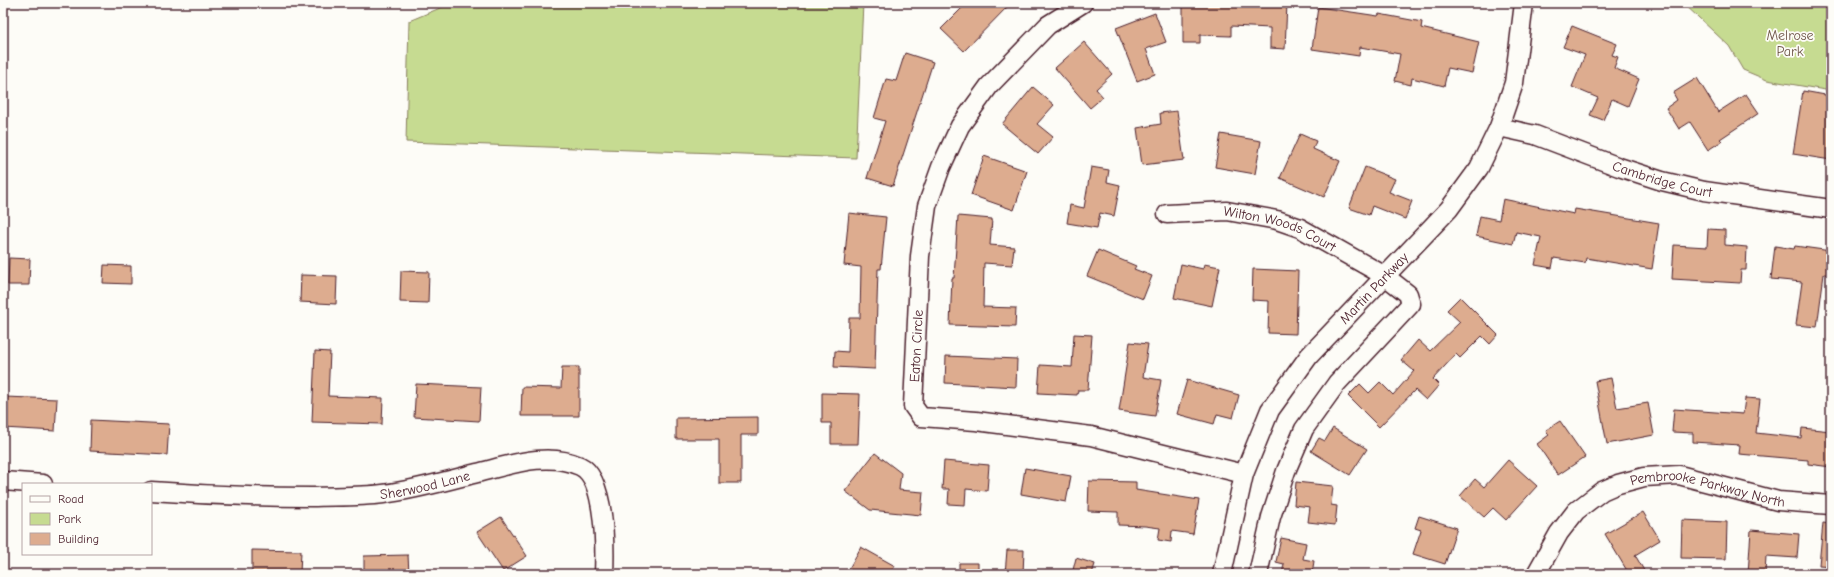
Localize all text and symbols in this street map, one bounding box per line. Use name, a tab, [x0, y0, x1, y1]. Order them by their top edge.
park label: Melrose Park	[1766, 27, 1814, 60]
street label: Cambridge Court	[1610, 157, 1714, 201]
street label: Wilton Woods Court	[1222, 202, 1340, 256]
street label: Martin Parkway	[1336, 248, 1413, 328]
street label: Eaton Circle	[906, 309, 927, 383]
street label: Pembrooke Parkway North	[1628, 466, 1785, 510]
street label: Sherwood Lane	[379, 467, 472, 503]
legend	[22, 483, 152, 555]
text: Road	[58, 492, 84, 506]
text: Park	[58, 512, 81, 526]
text: Building	[58, 532, 99, 546]

